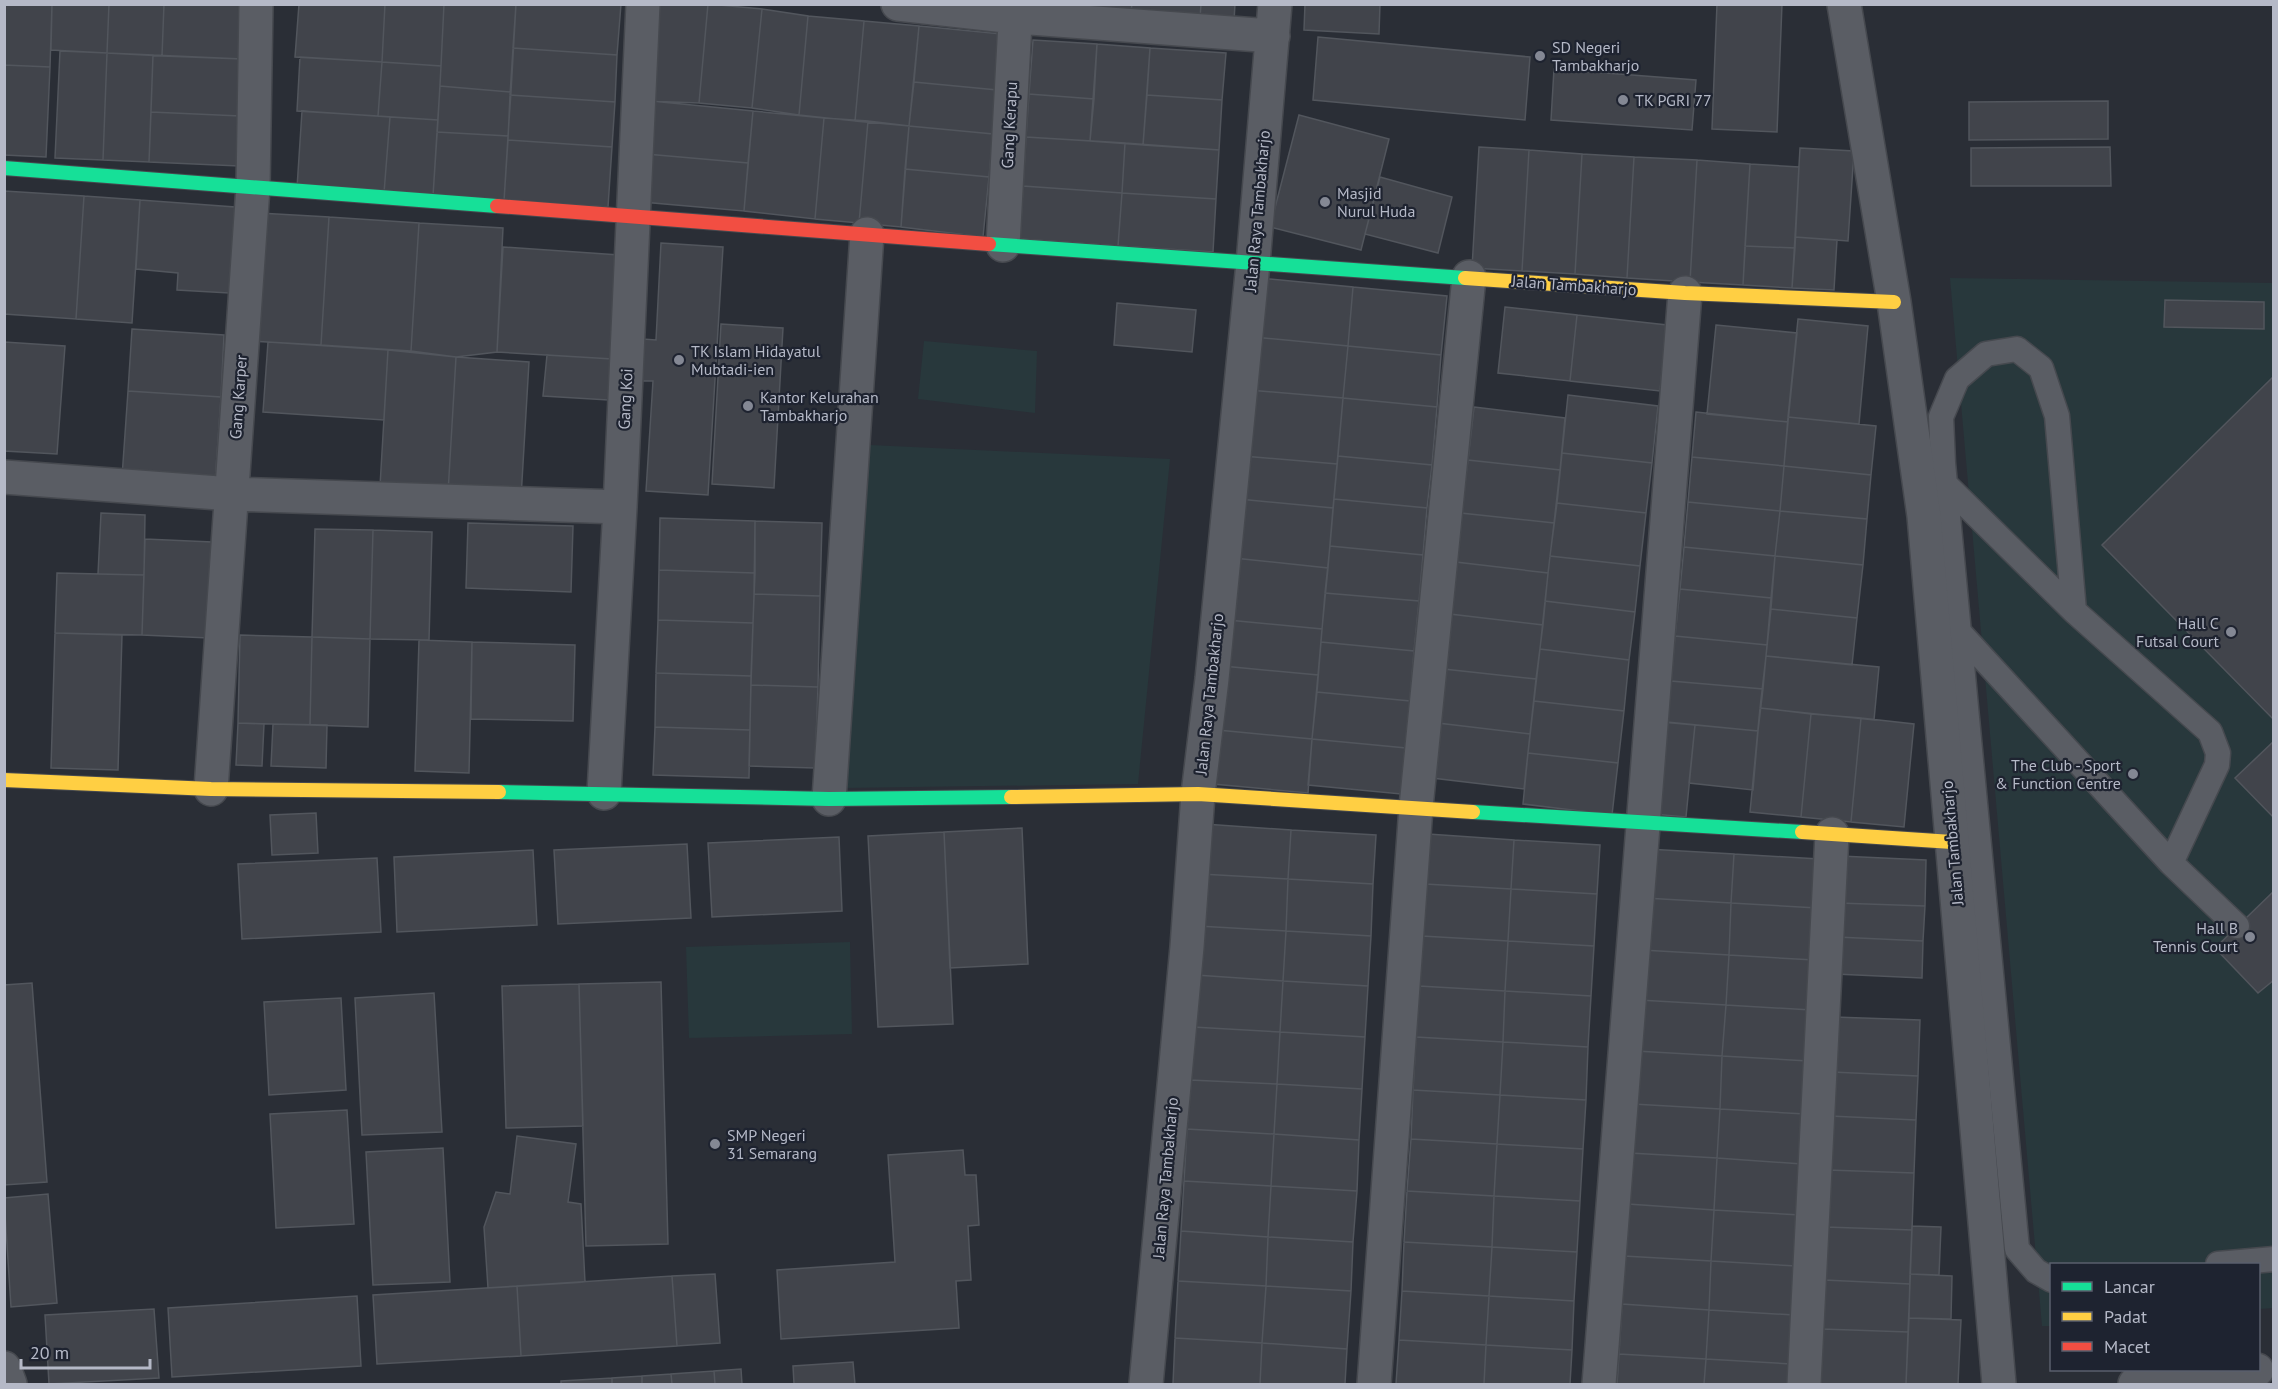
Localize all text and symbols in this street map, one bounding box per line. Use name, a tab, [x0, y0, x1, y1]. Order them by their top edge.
place label: SD Negeri Tambakharjo	[1552, 37, 1639, 75]
marker: SD Negeri Tambakharjo	[1533, 49, 1547, 63]
street label: Gang Kerapu	[997, 81, 1021, 169]
place label: TK PGRI 77	[1635, 90, 1712, 110]
marker: TK PGRI 77	[1616, 93, 1630, 107]
street label: Jalan Raya Tambakharjo	[1240, 129, 1274, 294]
place label: Masjid Nurul Huda	[1337, 183, 1415, 221]
marker: Masjid Nurul Huda	[1318, 195, 1332, 209]
street label: Jalan Tambakharjo	[1510, 271, 1637, 299]
place label: TK Islam Hidayatul Mubtadi-ien	[691, 341, 821, 379]
marker: TK Islam Hidayatul Mubtadi-ien	[672, 353, 686, 367]
street label: Gang Karper	[225, 354, 251, 440]
street label: Gang Koi	[613, 368, 637, 430]
place label: Kantor Kelurahan Tambakharjo	[760, 387, 879, 425]
marker: Kantor Kelurahan Tambakharjo	[741, 399, 755, 413]
street label: Jalan Raya Tambakharjo	[1190, 612, 1227, 777]
place label: Hall C Futsal Court	[2136, 613, 2220, 651]
marker: Hall C Futsal Court	[2224, 625, 2238, 639]
place label: The Club - Sport & Function Centre	[1995, 755, 2122, 793]
marker: The Club - Sport & Function Centre	[2126, 767, 2140, 781]
street label: Jalan Tambakharjo	[1937, 780, 1967, 907]
place label: Hall B Tennis Court	[2153, 918, 2239, 956]
marker: Hall B Tennis Court	[2243, 930, 2257, 944]
street label: Jalan Raya Tambakharjo	[1148, 1096, 1182, 1261]
place label: SMP Negeri 31 Semarang	[727, 1125, 817, 1163]
marker: SMP Negeri 31 Semarang	[708, 1137, 722, 1151]
legend	[2050, 1263, 2260, 1371]
text: Lancar	[2104, 1275, 2155, 1298]
text: Padat	[2104, 1305, 2147, 1328]
scale bar	[21, 1332, 150, 1370]
text: Macet	[2104, 1335, 2150, 1358]
text: 20 m	[30, 1341, 69, 1364]

